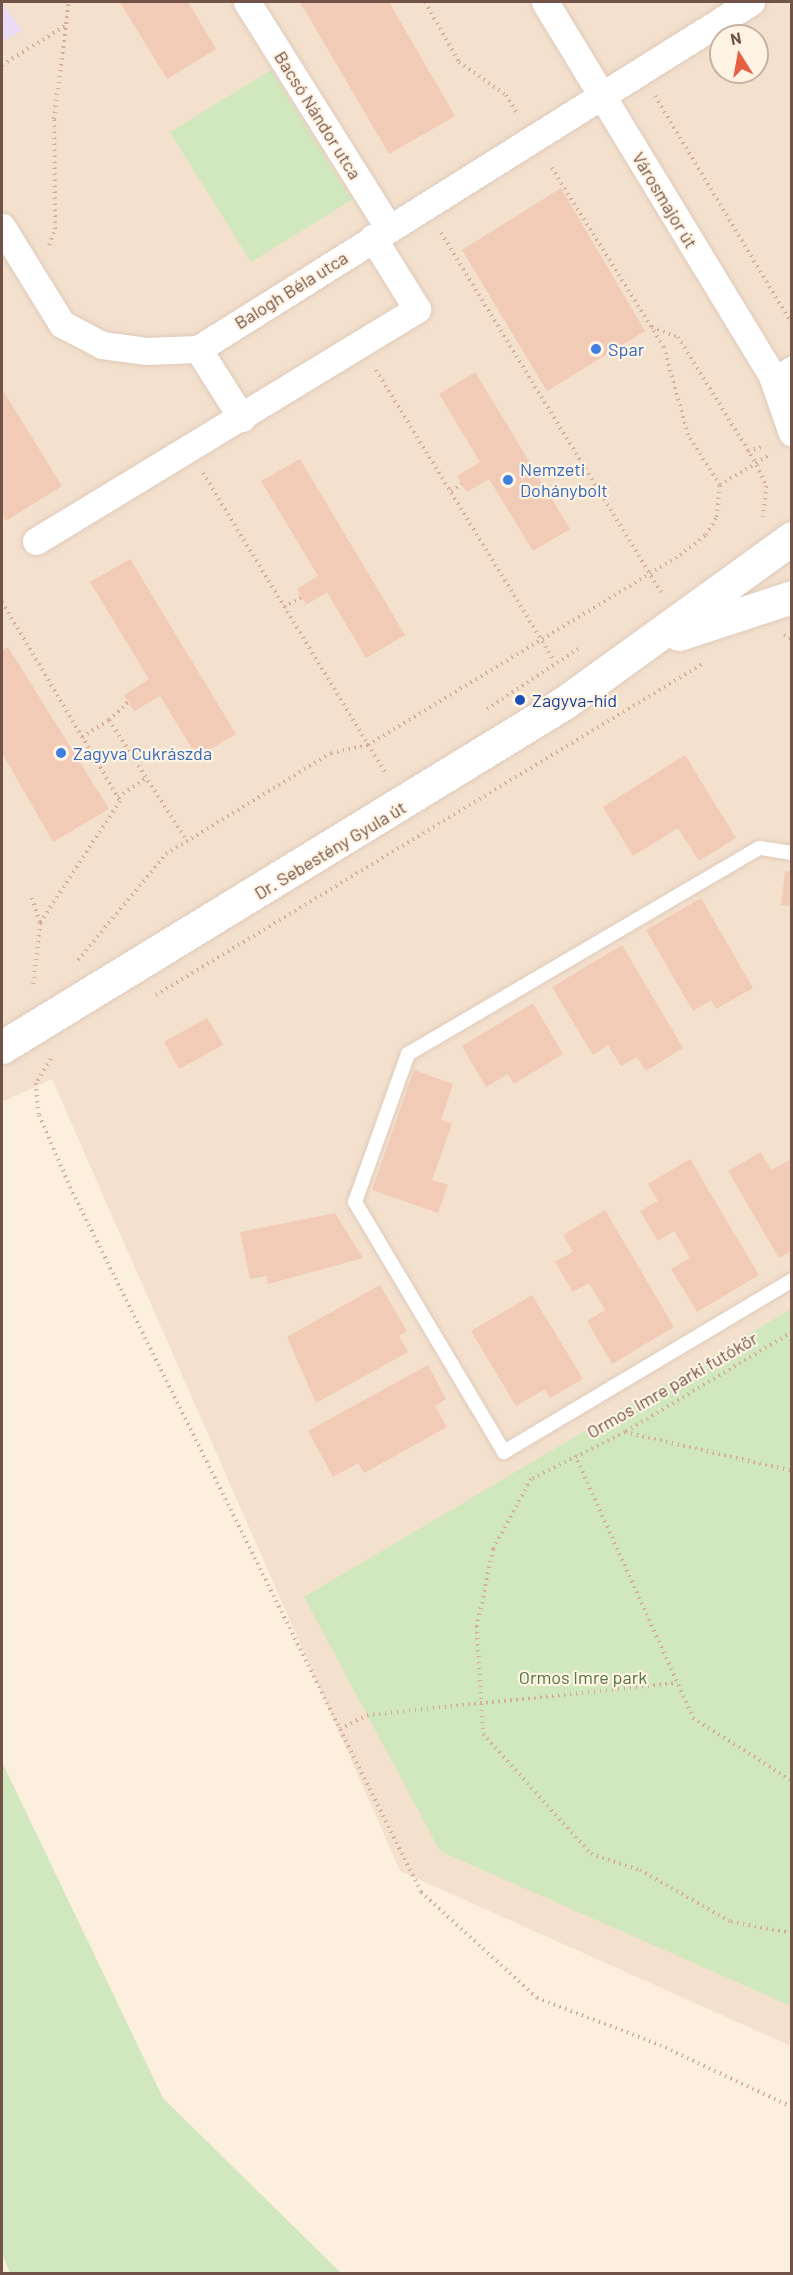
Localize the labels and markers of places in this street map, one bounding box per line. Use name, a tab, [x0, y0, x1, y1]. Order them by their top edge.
place label: Spar	[608, 338, 644, 360]
marker: Spar	[589, 342, 603, 356]
place label: Nemzeti Dohánybolt	[520, 459, 608, 502]
marker: Nemzeti Dohánybolt	[501, 473, 515, 487]
place label: Zagyva-híd	[532, 689, 617, 711]
marker: Zagyva-híd	[513, 693, 527, 707]
place label: Zagyva Cukrászda	[73, 742, 212, 764]
marker: Zagyva Cukrászda	[54, 746, 68, 760]

